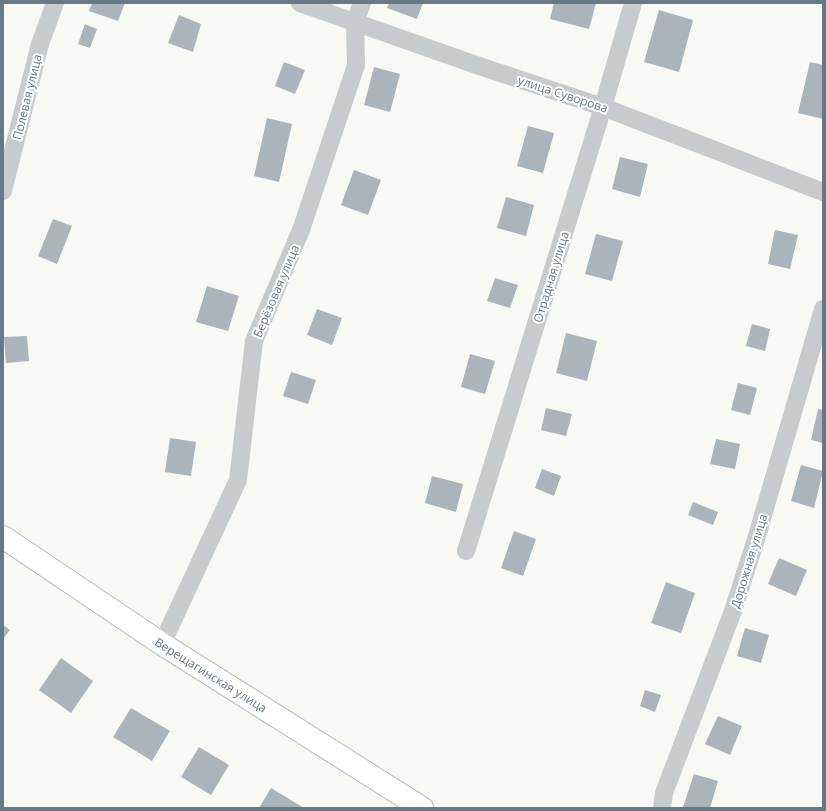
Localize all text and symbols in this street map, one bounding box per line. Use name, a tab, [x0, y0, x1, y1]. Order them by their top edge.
street label: Полевая улица	[8, 52, 46, 142]
street label: улица Суворова	[516, 71, 610, 117]
street label: Отрадная улица	[529, 229, 573, 325]
street label: Берёзовая улица	[249, 242, 303, 340]
street label: Дорожная улица	[727, 512, 771, 610]
street label: Верещагинская улица	[152, 633, 270, 717]

